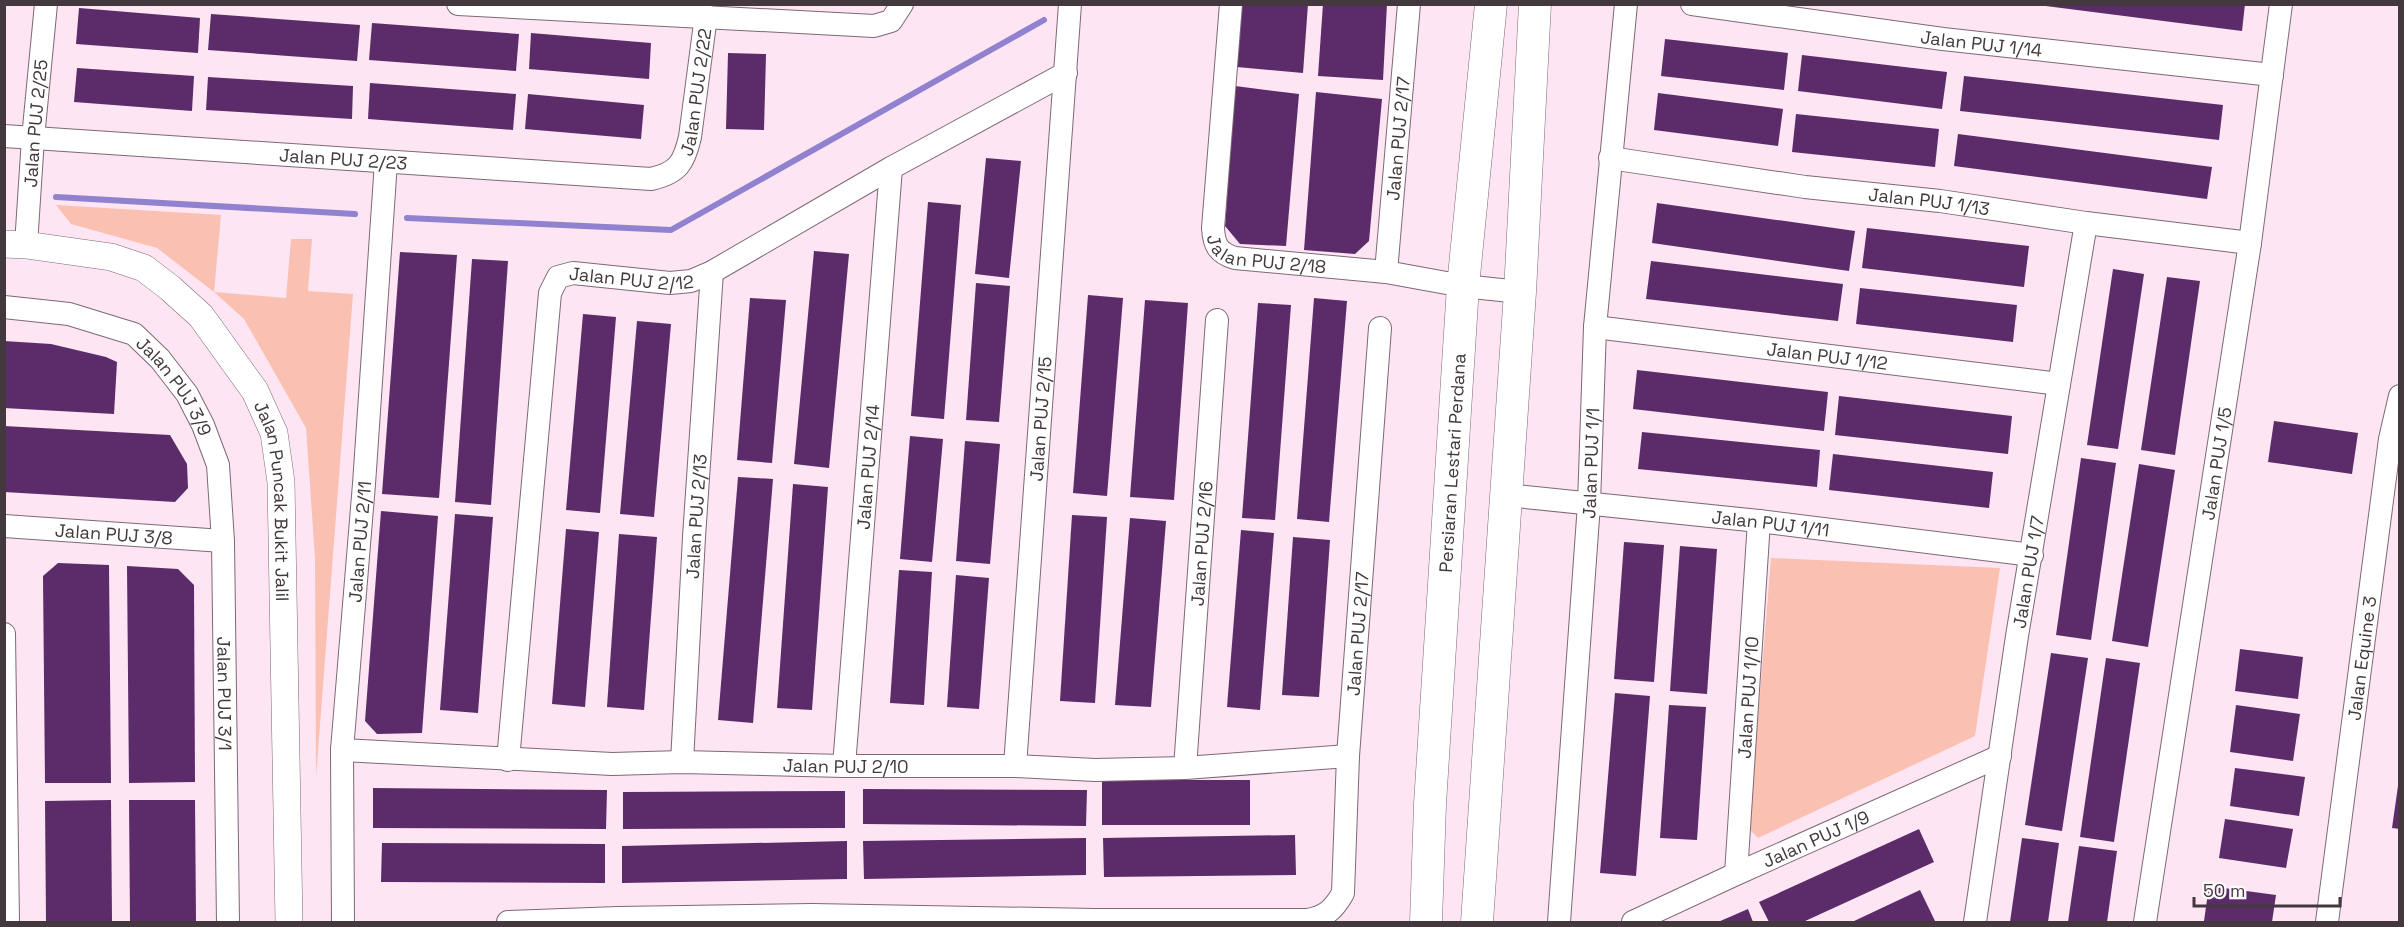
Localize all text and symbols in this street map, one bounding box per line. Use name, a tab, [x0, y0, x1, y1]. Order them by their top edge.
street label: Jalan PUJ 1/14	[1919, 24, 2043, 61]
street label: Jalan PUJ 2/22	[674, 27, 716, 159]
street label: Jalan PUJ 2/25	[18, 58, 52, 188]
street label: Jalan PUJ 2/17	[1381, 76, 1414, 201]
street label: Jalan PUJ 2/23	[278, 143, 408, 174]
street label: Jalan PUJ 1/13	[1867, 182, 1991, 220]
street label: Jalan PUJ 2/18	[1202, 232, 1327, 278]
street label: Jalan PUJ 2/12	[568, 261, 695, 295]
street label: Jalan PUJ 3/9	[132, 331, 217, 439]
street label: Jalan PUJ 1/12	[1765, 337, 1889, 374]
street label: Persiaran Lestari Perdana	[1433, 352, 1470, 573]
street label: Jalan PUJ 2/15	[1024, 356, 1056, 482]
street label: Jalan Puncak Bukit Jalil	[249, 397, 295, 602]
street label: Jalan PUJ 2/14	[851, 403, 884, 530]
street label: Jalan PUJ 1/5	[2196, 405, 2236, 522]
street label: Jalan PUJ 1/1	[1576, 407, 1604, 519]
street label: Jalan PUJ 2/13	[680, 453, 711, 579]
street label: Jalan PUJ 2/11	[343, 480, 376, 603]
street label: Jalan PUJ 2/16	[1185, 480, 1217, 607]
street label: Jalan PUJ 1/11	[1710, 505, 1831, 541]
street label: Jalan PUJ 1/7	[2007, 514, 2048, 630]
street label: Jalan PUJ 3/8	[54, 518, 173, 549]
street label: Jalan PUJ 2/17	[1341, 571, 1373, 696]
street label: Jalan Equine 3	[2342, 595, 2381, 722]
street label: Jalan PUJ 1/10	[1732, 635, 1763, 759]
street label: Jalan PUJ 3/1	[213, 636, 237, 751]
street label: Jalan PUJ 2/10	[782, 753, 908, 778]
street label: Jalan PUJ 1/9	[1759, 804, 1873, 872]
scale bar	[2194, 870, 2340, 908]
text: 50 m	[2203, 879, 2245, 902]

